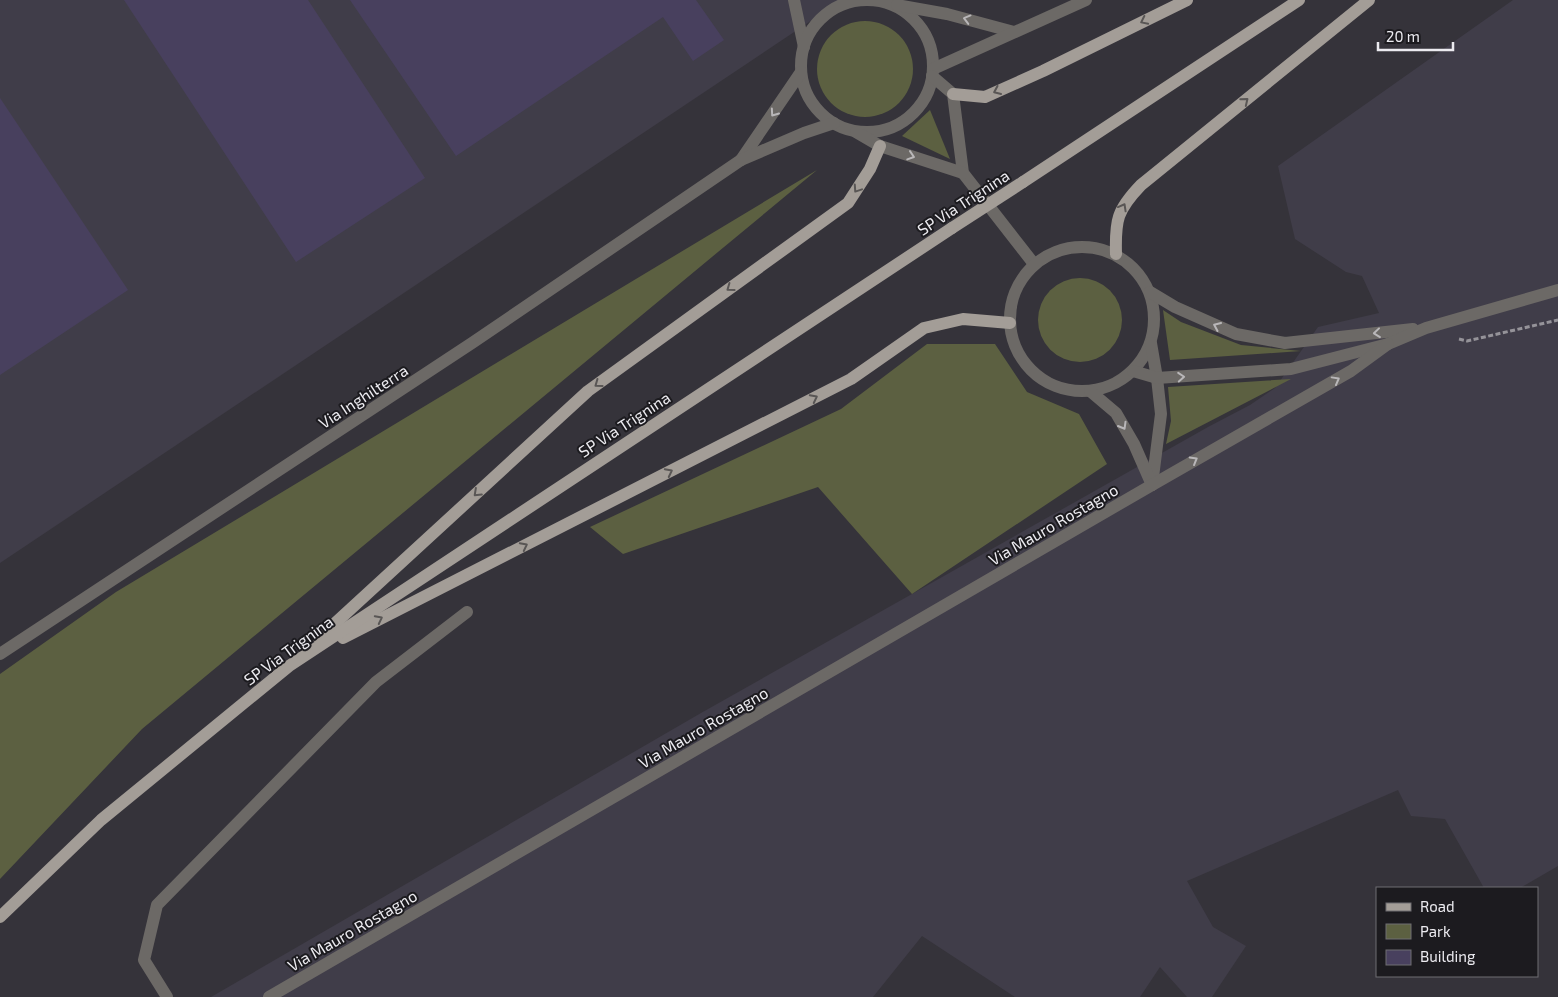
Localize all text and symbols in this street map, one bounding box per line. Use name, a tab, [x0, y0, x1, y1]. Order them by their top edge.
one-way arrow	[963, 15, 971, 25]
one-way arrow	[1140, 15, 1149, 25]
scale bar	[1378, 20, 1453, 52]
text: 20 m	[1386, 27, 1420, 45]
one-way arrow	[993, 85, 1002, 96]
one-way arrow	[1239, 98, 1248, 106]
one-way arrow	[771, 107, 780, 116]
one-way arrow	[907, 151, 915, 161]
street label: SP Via Trignina	[914, 165, 1012, 239]
one-way arrow	[854, 183, 863, 193]
one-way arrow	[1117, 204, 1127, 213]
one-way arrow	[726, 282, 736, 291]
one-way arrow	[1213, 322, 1222, 333]
one-way arrow	[1373, 327, 1381, 338]
street label: Via Inghilterra	[315, 360, 411, 432]
one-way arrow	[1177, 371, 1185, 382]
one-way arrow	[1330, 376, 1339, 386]
one-way arrow	[594, 378, 604, 387]
street label: SP Via Trignina	[575, 387, 673, 461]
one-way arrow	[808, 394, 817, 404]
one-way arrow	[1117, 420, 1127, 429]
one-way arrow	[1189, 457, 1198, 467]
one-way arrow	[664, 468, 673, 478]
street label: Via Mauro Rostagno	[985, 479, 1121, 569]
one-way arrow	[474, 487, 483, 496]
one-way arrow	[519, 542, 528, 552]
street label: SP Via Trignina	[240, 611, 336, 689]
one-way arrow	[374, 615, 383, 625]
street label: Via Mauro Rostagno	[635, 682, 771, 772]
street label: Via Mauro Rostagno	[284, 885, 420, 975]
legend	[1376, 887, 1538, 977]
text: Road	[1420, 897, 1455, 915]
text: Park	[1420, 922, 1451, 940]
text: Building	[1420, 947, 1476, 965]

